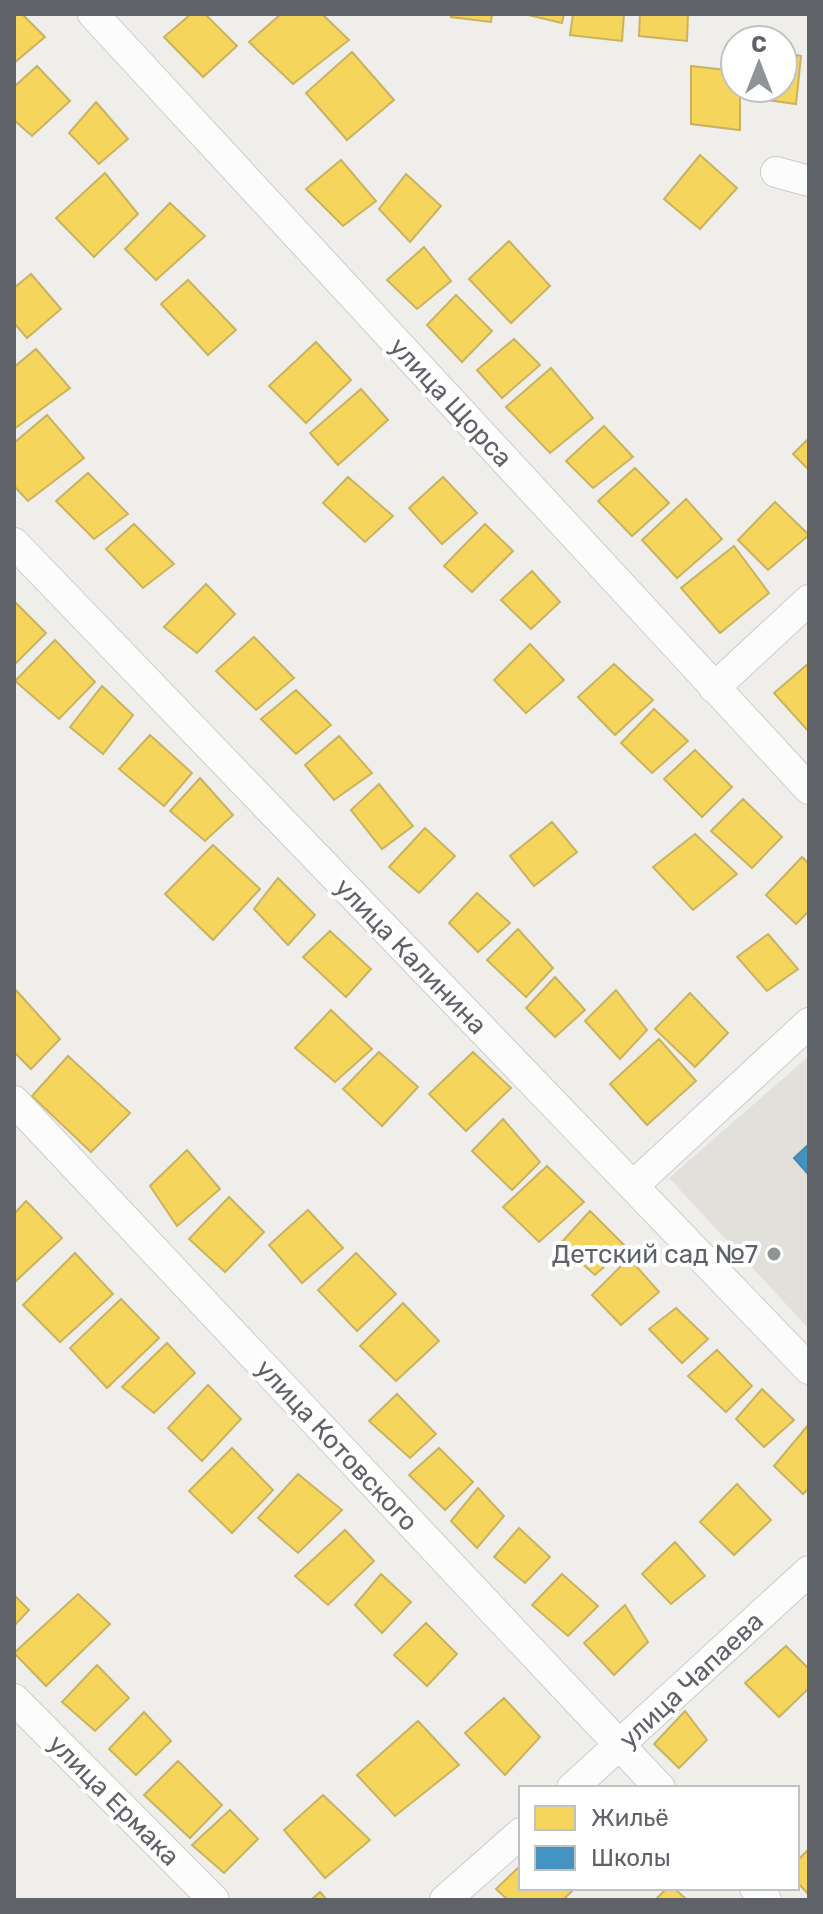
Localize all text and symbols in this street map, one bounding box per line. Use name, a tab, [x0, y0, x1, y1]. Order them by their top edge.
north arrow	[719, 24, 799, 104]
text: С	[751, 31, 767, 58]
street label: улица Щорса	[383, 331, 518, 473]
street label: улица Калинина	[328, 872, 493, 1041]
place label: Детский сад №7	[552, 1239, 758, 1270]
marker: Детский сад №7	[765, 1245, 783, 1263]
street label: улица Котовского	[249, 1353, 424, 1538]
street label: улица Чапаева	[613, 1606, 770, 1755]
street label: улица Ермака	[42, 1728, 186, 1872]
legend	[519, 1786, 799, 1890]
text: Жильё	[591, 1804, 669, 1832]
text: Школы	[591, 1844, 671, 1872]

